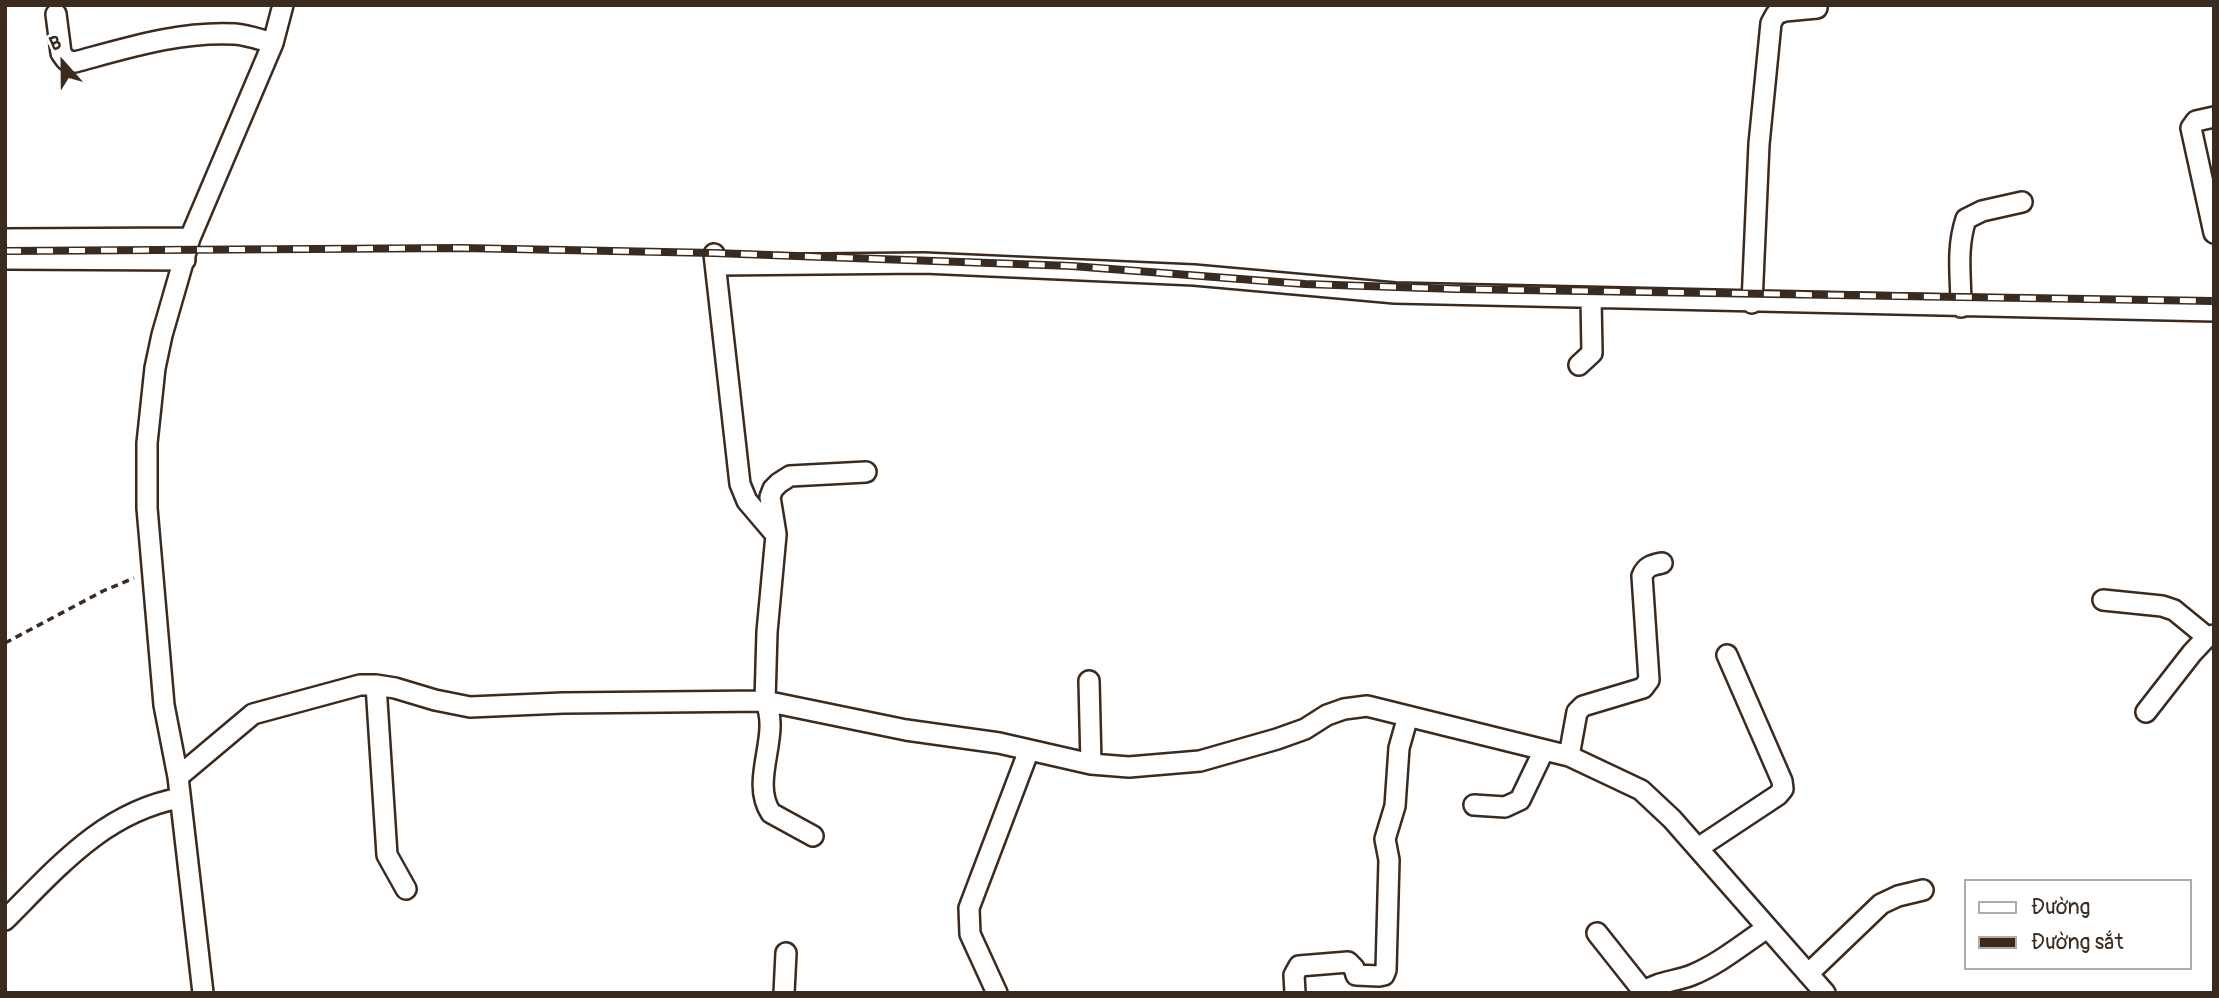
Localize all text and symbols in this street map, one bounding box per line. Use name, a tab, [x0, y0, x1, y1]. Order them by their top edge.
north arrow	[28, 28, 98, 98]
text: B	[46, 30, 65, 57]
legend	[1964, 879, 2191, 970]
text: Đường	[2031, 894, 2090, 921]
text: Đường sắt	[2031, 929, 2124, 956]

